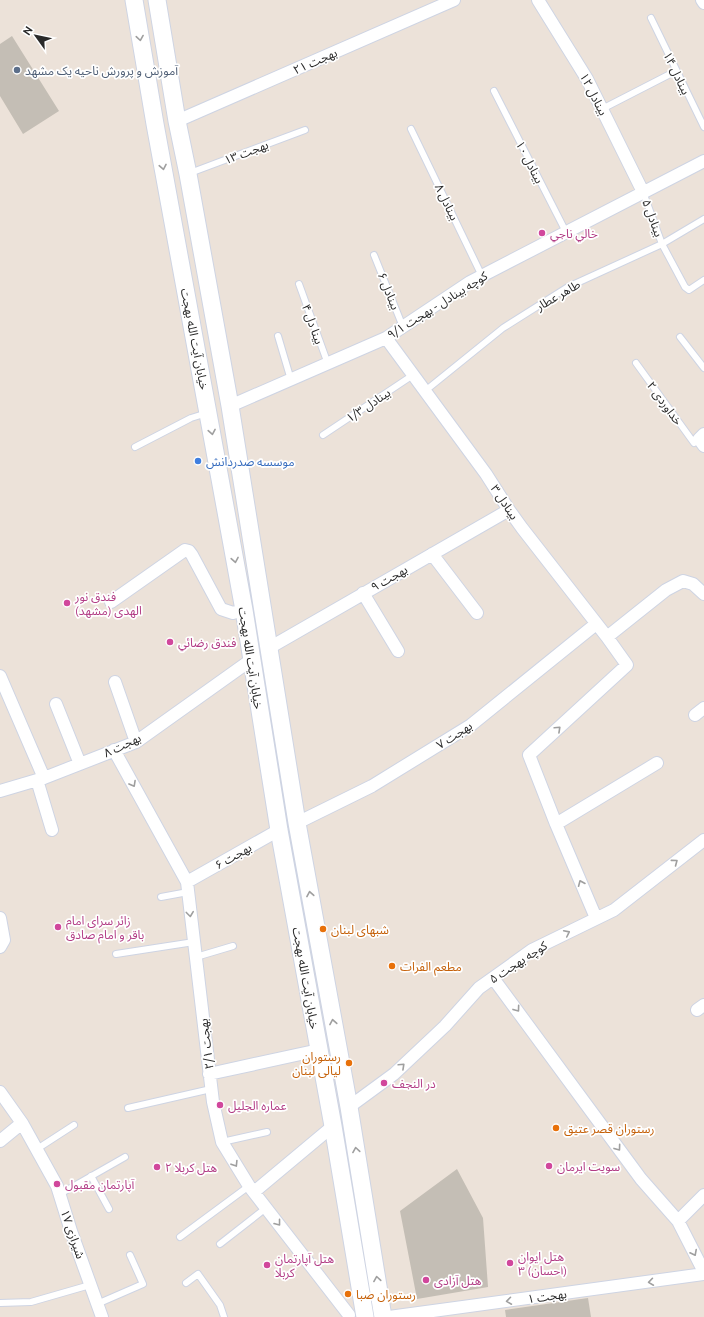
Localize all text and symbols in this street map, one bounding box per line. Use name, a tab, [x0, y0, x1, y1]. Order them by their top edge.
north arrow	[16, 16, 56, 56]
text: N	[20, 24, 35, 37]
one-way arrow	[136, 35, 144, 42]
street label: بهجت ۲۱	[291, 46, 339, 77]
street label: بینادل ۱۴	[660, 50, 693, 97]
place label: آموزش و پرورش ناحیه یک مشهد	[25, 64, 179, 79]
marker: آموزش و پرورش ناحیه یک مشهد	[12, 65, 22, 75]
street label: بینادل ۱۲	[577, 71, 610, 118]
street label: بهجت ۱۳	[222, 138, 270, 167]
street label: بینادل ۱۰	[513, 139, 546, 186]
one-way arrow	[158, 163, 166, 170]
street label: بینادل ۸	[432, 182, 461, 223]
street label: بینادل ۵	[639, 197, 666, 239]
place label: خالي ناجي	[550, 227, 598, 243]
marker: خالي ناجي	[537, 228, 547, 238]
street label: کوچه بینادل - بهجت ۹/۱	[385, 268, 491, 343]
street label: بینادل ۶	[375, 270, 402, 312]
street label: طاهر عطار	[533, 277, 583, 314]
street label: خیابان آیت الله بهجت	[178, 287, 211, 391]
street label: بینا دل ۴	[299, 302, 326, 346]
street label: خداوردی ۲	[644, 379, 685, 428]
street label: بینادل ۱/۳	[344, 386, 393, 425]
one-way arrow	[207, 429, 216, 435]
place label: موسسه صدردانش	[206, 455, 294, 469]
marker: موسسه صدردانش	[193, 456, 203, 466]
street label: بینادل ۳	[488, 482, 521, 522]
one-way arrow	[230, 557, 239, 563]
street label: بهجت ۹	[369, 562, 410, 594]
place label: فندق نور الهدى (مشهد)	[74, 590, 142, 618]
marker: فندق نور الهدى (مشهد)	[62, 598, 72, 608]
street label: خیابان آیت الله بهجت	[235, 606, 265, 710]
place label: فندق رضائي	[178, 636, 236, 652]
marker: فندق رضائي	[165, 637, 175, 647]
street label: بهجت ۷	[434, 719, 475, 752]
one-way arrow	[553, 726, 560, 733]
street label: بهجت ۸	[101, 731, 143, 760]
one-way arrow	[128, 780, 135, 787]
street label: بهجت ۶	[213, 840, 254, 872]
one-way arrow	[671, 860, 678, 867]
one-way arrow	[578, 879, 586, 887]
one-way arrow	[306, 891, 315, 897]
one-way arrow	[186, 911, 195, 917]
place label: زائر سرای امام باقر و امام صادق	[66, 914, 144, 944]
marker: زائر سرای امام باقر و امام صادق	[53, 922, 63, 932]
place label: شبهای لبنان	[331, 923, 389, 937]
marker: شبهای لبنان	[318, 924, 328, 934]
street label: خیابان آیت الله بهجت	[290, 926, 321, 1030]
one-way arrow	[562, 930, 570, 938]
street label: کوچه بهجت ۵	[487, 938, 551, 987]
place label: مطعم الفرات	[400, 960, 462, 976]
marker: مطعم الفرات	[387, 961, 397, 971]
one-way arrow	[512, 1005, 519, 1012]
street label: بهجت ۲/۱	[196, 1018, 217, 1070]
one-way arrow	[330, 1019, 338, 1025]
place label: رستوران لیالی لبنان	[292, 1050, 341, 1078]
marker: رستوران لیالی لبنان	[344, 1058, 354, 1068]
one-way arrow	[397, 1064, 405, 1071]
place label: در النجف	[392, 1077, 436, 1091]
marker: در النجف	[379, 1078, 389, 1088]
place label: عماره الجلیل	[228, 1099, 286, 1113]
marker: عماره الجلیل	[215, 1100, 225, 1110]
place label: رستوران قصر عتیق	[564, 1122, 654, 1137]
marker: رستوران قصر عتیق	[551, 1123, 561, 1133]
one-way arrow	[613, 1144, 621, 1151]
one-way arrow	[352, 1147, 361, 1153]
one-way arrow	[231, 1160, 238, 1167]
place label: سویت ایرمان	[557, 1160, 620, 1174]
place label: هتل کربلا ۲	[165, 1161, 217, 1175]
marker: سویت ایرمان	[544, 1161, 554, 1171]
marker: هتل کربلا ۲	[152, 1162, 162, 1172]
place label: آپارتمان مقبول	[65, 1178, 135, 1193]
marker: آپارتمان مقبول	[52, 1179, 62, 1189]
street label: شیرازی ۱۷	[58, 1208, 87, 1261]
one-way arrow	[273, 1218, 280, 1225]
one-way arrow	[689, 1249, 697, 1256]
place label: هتل ایوان ۳ (احسان)	[518, 1250, 567, 1278]
place label: هتل آپارتمان کربلا	[275, 1252, 334, 1280]
marker: هتل ایوان ۳ (احسان)	[505, 1258, 515, 1268]
marker: هتل آپارتمان کربلا	[262, 1260, 272, 1270]
place label: هتل آزادی	[434, 1274, 482, 1288]
one-way arrow	[373, 1275, 382, 1282]
marker: هتل آزادی	[421, 1275, 431, 1285]
one-way arrow	[648, 1277, 655, 1286]
street label: بهجت ۱	[526, 1287, 568, 1306]
place label: رستوران صبا	[356, 1288, 416, 1302]
marker: رستوران صبا	[343, 1289, 353, 1299]
one-way arrow	[506, 1296, 512, 1305]

